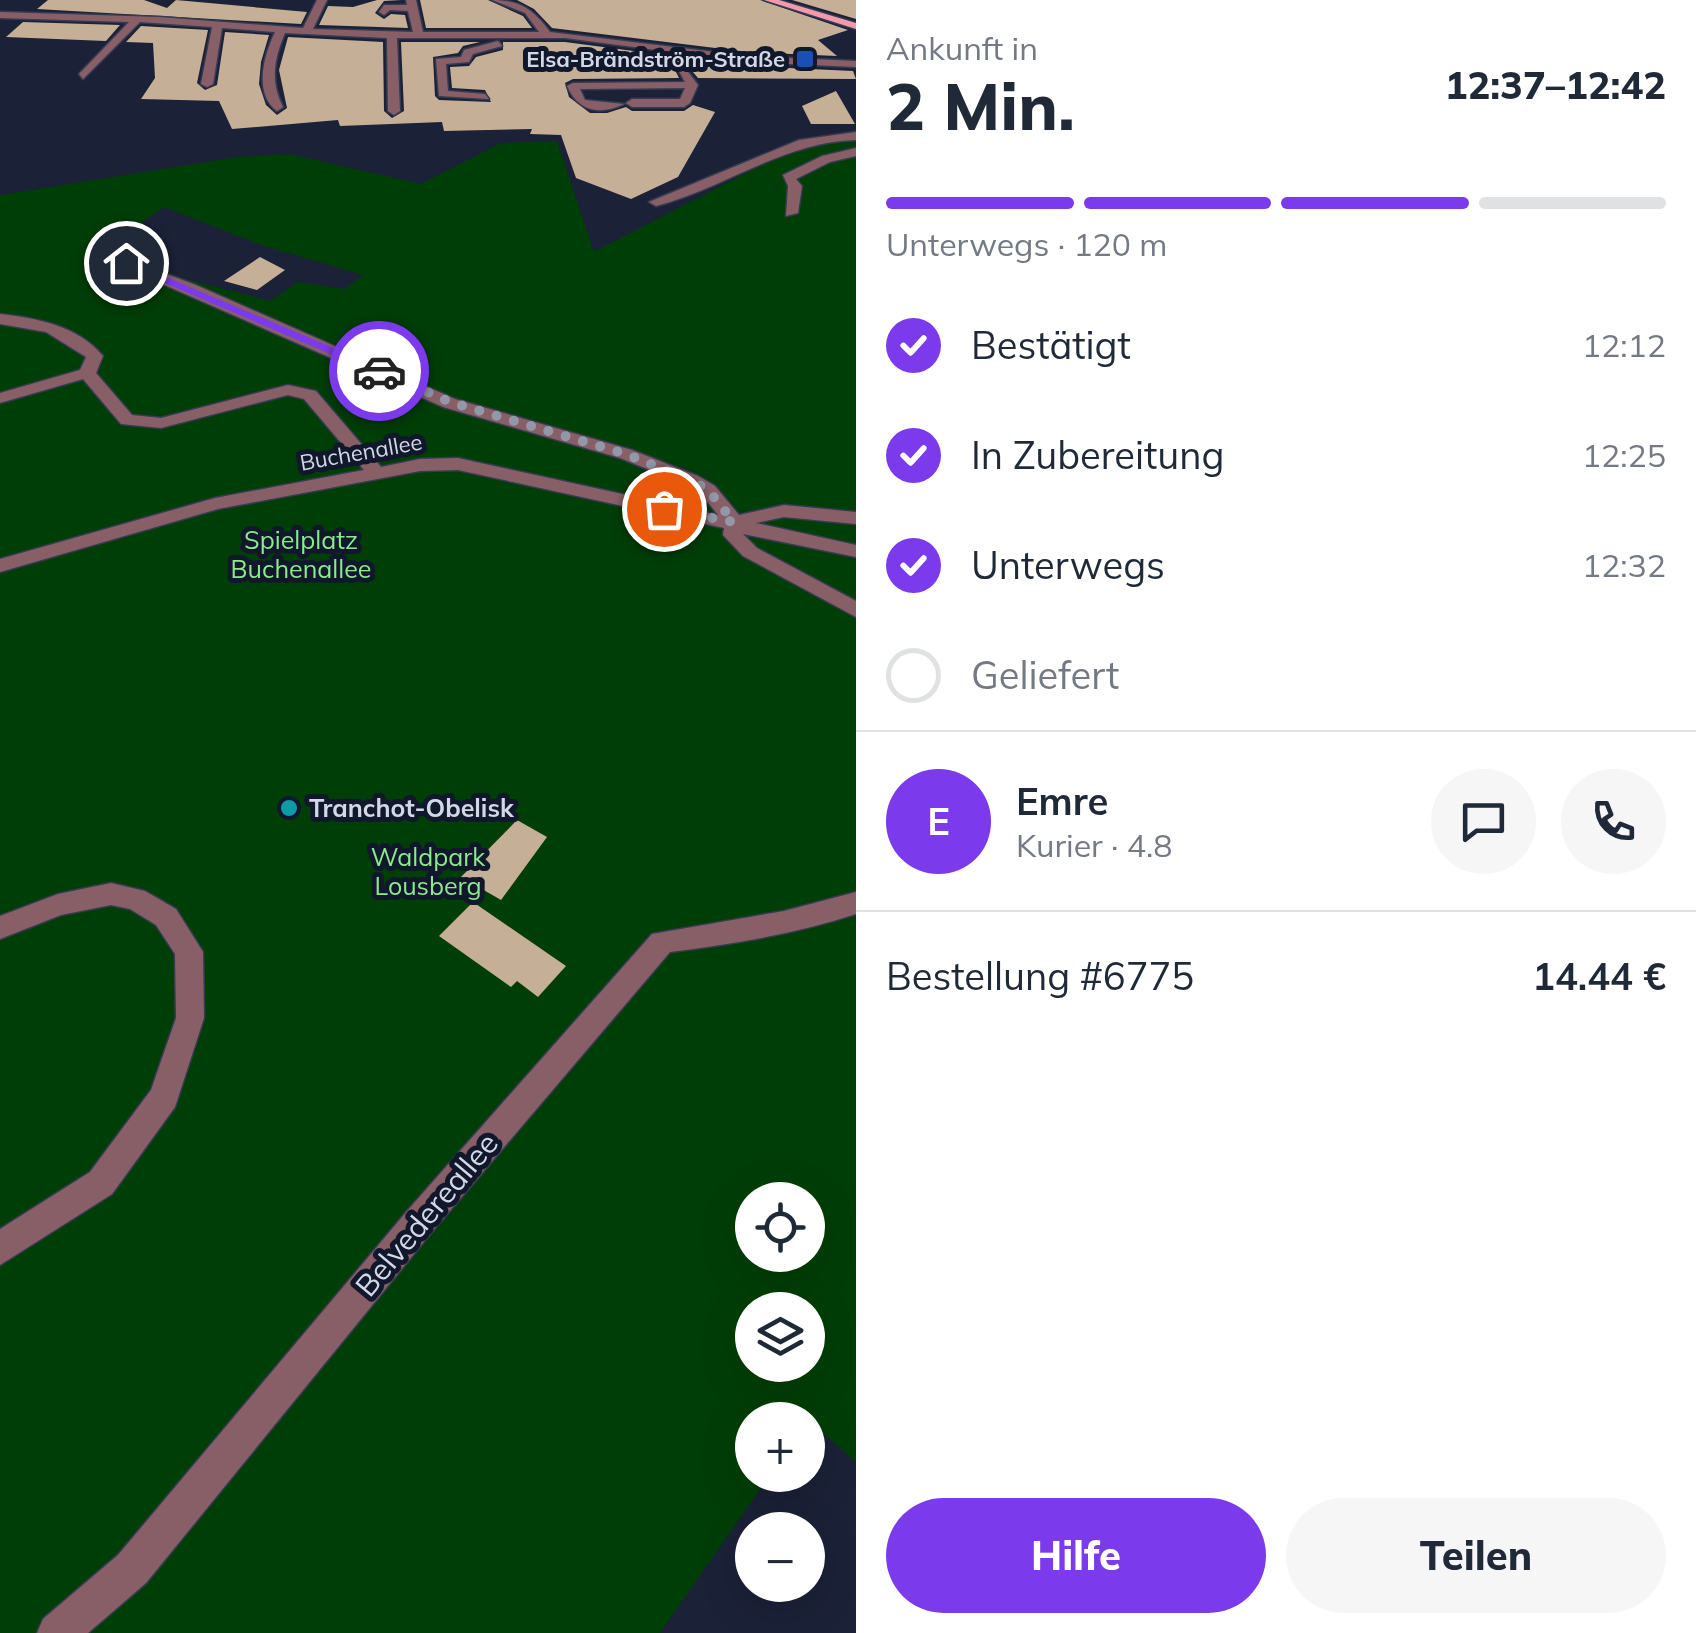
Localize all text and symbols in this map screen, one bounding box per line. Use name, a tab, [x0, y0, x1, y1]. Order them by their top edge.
text: Ankunft in	[886, 28, 1038, 68]
place label: Elsa-Brändström-Straße	[526, 45, 785, 73]
marker: Elsa-Brändström-Straße	[794, 48, 816, 70]
text: 12:37–12:42	[1445, 61, 1666, 109]
text: 2 Min.	[886, 65, 1075, 146]
pin	[84, 221, 169, 306]
text: Unterwegs · 120 m	[886, 224, 1167, 264]
icon: home	[99, 236, 154, 291]
icon: check	[886, 318, 941, 373]
courier	[329, 321, 429, 421]
text: Bestätigt	[971, 321, 1131, 369]
text: 12:12	[1582, 325, 1666, 365]
icon: car	[352, 344, 407, 399]
street label: Buchenallee	[298, 427, 424, 477]
icon: check	[886, 428, 941, 483]
text: In Zubereitung	[971, 431, 1224, 479]
text: 12:25	[1582, 435, 1666, 475]
pin	[622, 467, 707, 552]
icon: bag	[637, 482, 692, 537]
park label: Spielplatz Buchenallee	[231, 524, 371, 584]
icon: check	[886, 538, 941, 593]
text: Unterwegs	[971, 541, 1165, 589]
text: 12:32	[1582, 545, 1666, 585]
text: Geliefert	[971, 651, 1119, 699]
button: chat	[1431, 769, 1536, 874]
button: phone	[1561, 769, 1666, 874]
text: Emre	[1016, 777, 1108, 825]
place label: Tranchot-Obelisk	[309, 792, 515, 823]
marker: Tranchot-Obelisk	[278, 797, 300, 819]
text: E	[927, 797, 950, 845]
text: Kurier · 4.8	[1016, 825, 1172, 865]
park label: Waldpark Lousberg	[371, 841, 486, 901]
text: Bestellung #6775	[886, 952, 1194, 1000]
text: 14.44 €	[1532, 952, 1666, 1000]
street label: Belvedereallee	[347, 1125, 506, 1304]
map controls	[735, 1182, 825, 1602]
button: locate	[735, 1182, 825, 1272]
button: layers	[735, 1292, 825, 1382]
button: +	[735, 1402, 825, 1492]
button: Hilfe	[886, 1498, 1266, 1613]
button: Teilen	[1286, 1498, 1666, 1613]
button: −	[735, 1512, 825, 1602]

